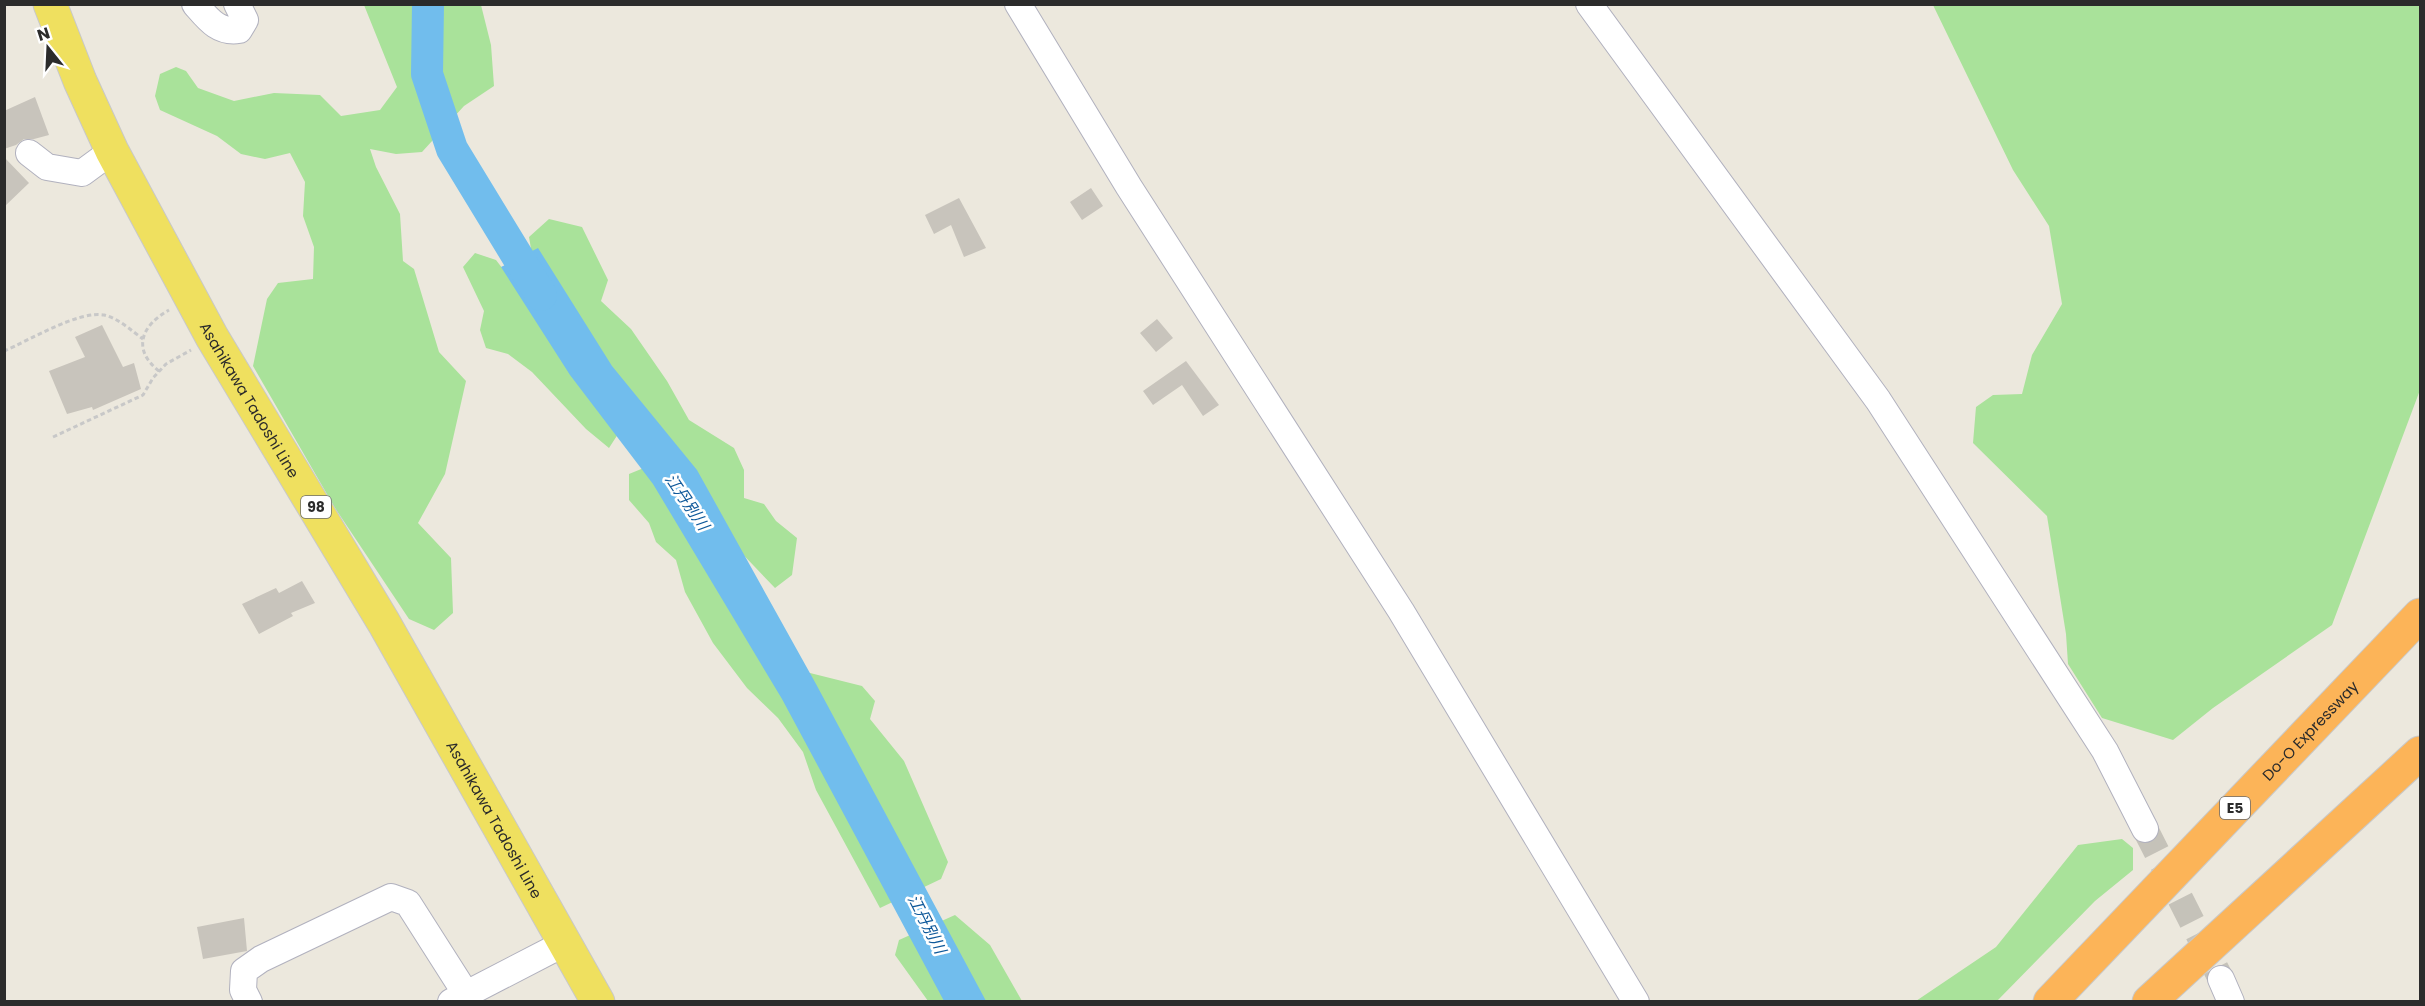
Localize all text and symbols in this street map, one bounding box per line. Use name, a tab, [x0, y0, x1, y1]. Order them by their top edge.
north arrow	[18, 18, 78, 78]
text: N	[34, 21, 53, 47]
street label: Asahikawa Tadoshi Line	[195, 318, 305, 481]
water label: 江丹別川	[660, 469, 716, 537]
road number: 98	[301, 496, 331, 518]
street label: Do-O Expressway	[2257, 675, 2363, 785]
street label: Asahikawa Tadoshi Line	[442, 737, 548, 902]
road number: E5	[2220, 797, 2250, 819]
water label: 江丹別川	[902, 890, 953, 960]

